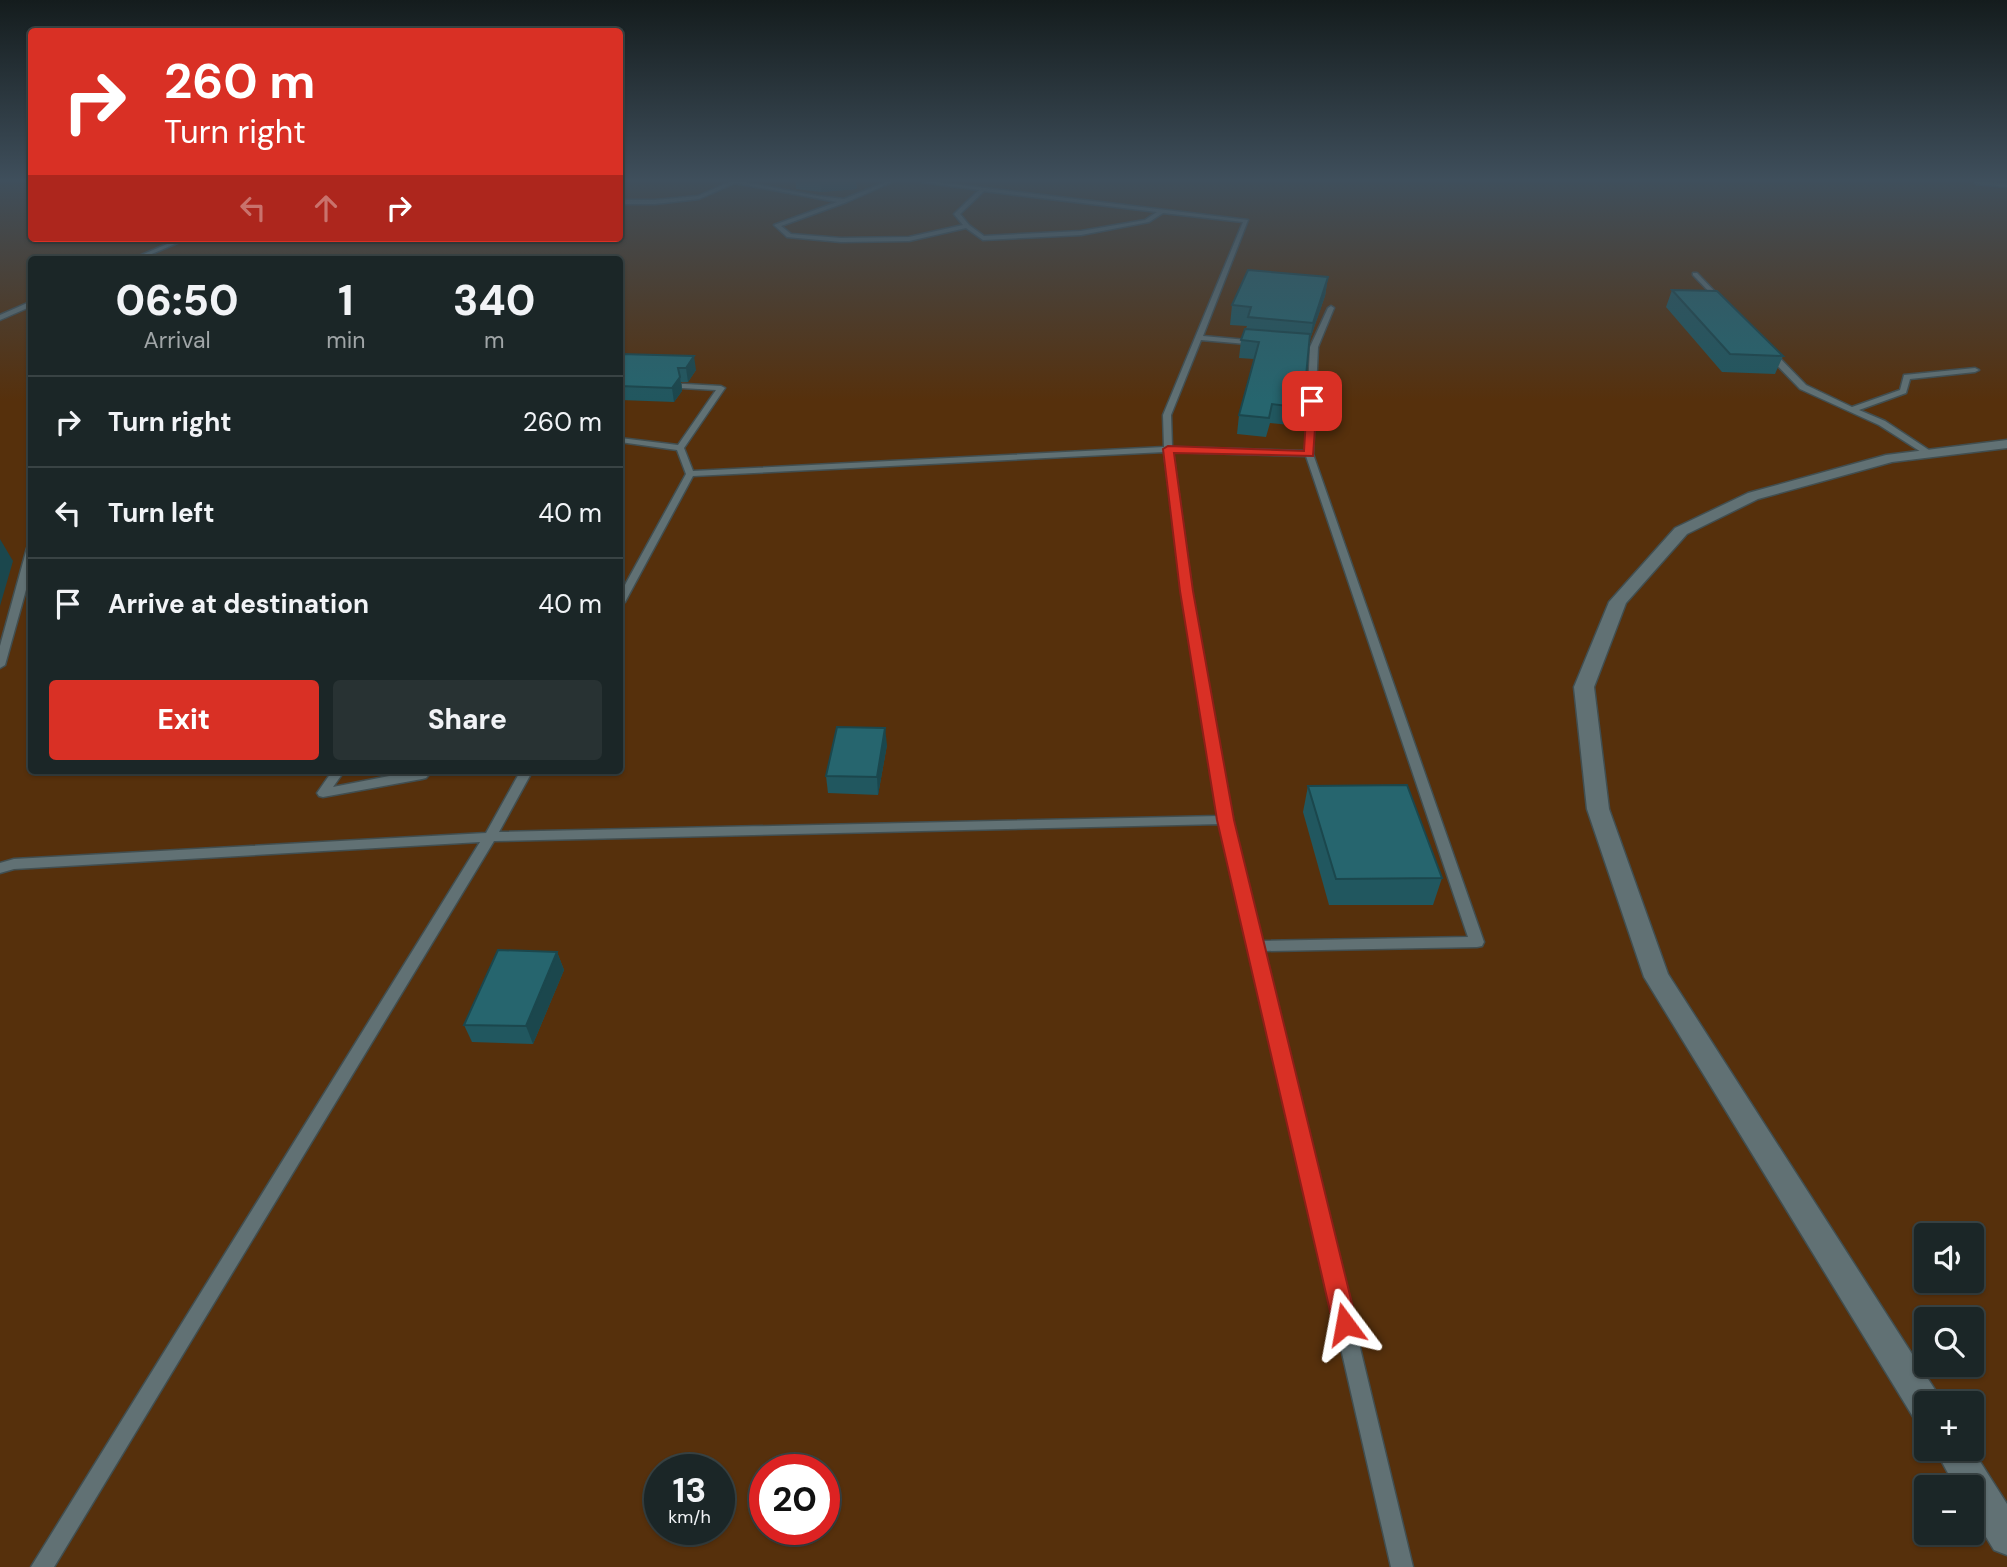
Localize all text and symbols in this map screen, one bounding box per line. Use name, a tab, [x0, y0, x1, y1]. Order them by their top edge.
text: 260 m	[164, 49, 315, 113]
icon: right	[49, 56, 140, 147]
text: Turn right	[164, 111, 306, 153]
icon: left	[234, 189, 272, 227]
icon: ahead	[307, 189, 345, 227]
icon: right	[380, 189, 418, 227]
text: 06:50	[116, 273, 239, 328]
text: 1	[338, 273, 354, 328]
text: 340	[453, 273, 535, 328]
text: Arrival	[144, 325, 211, 355]
text: min	[326, 325, 365, 355]
text: m	[484, 325, 504, 355]
pin	[1282, 371, 1342, 431]
icon: arrive	[1293, 382, 1331, 420]
icon: right	[49, 403, 87, 441]
text: Turn right	[108, 405, 232, 439]
text: 260 m	[523, 405, 602, 439]
icon: left	[49, 494, 87, 532]
text: Turn left	[108, 496, 215, 530]
text: 40 m	[538, 496, 602, 530]
icon: arrive	[49, 585, 87, 623]
text: Arrive at destination	[108, 587, 369, 621]
text: 40 m	[538, 587, 602, 621]
button: Exit	[49, 680, 319, 760]
button: Share	[333, 680, 602, 760]
map controls	[1914, 1223, 1984, 1545]
button: sound	[1914, 1223, 1984, 1293]
position arrow	[1308, 1287, 1382, 1361]
button: search	[1914, 1307, 1984, 1377]
button: +	[1914, 1391, 1984, 1461]
speed limit sign: 20	[749, 1454, 840, 1545]
text: 13	[673, 1467, 706, 1513]
button: −	[1914, 1475, 1984, 1545]
text: km/h	[668, 1505, 711, 1529]

